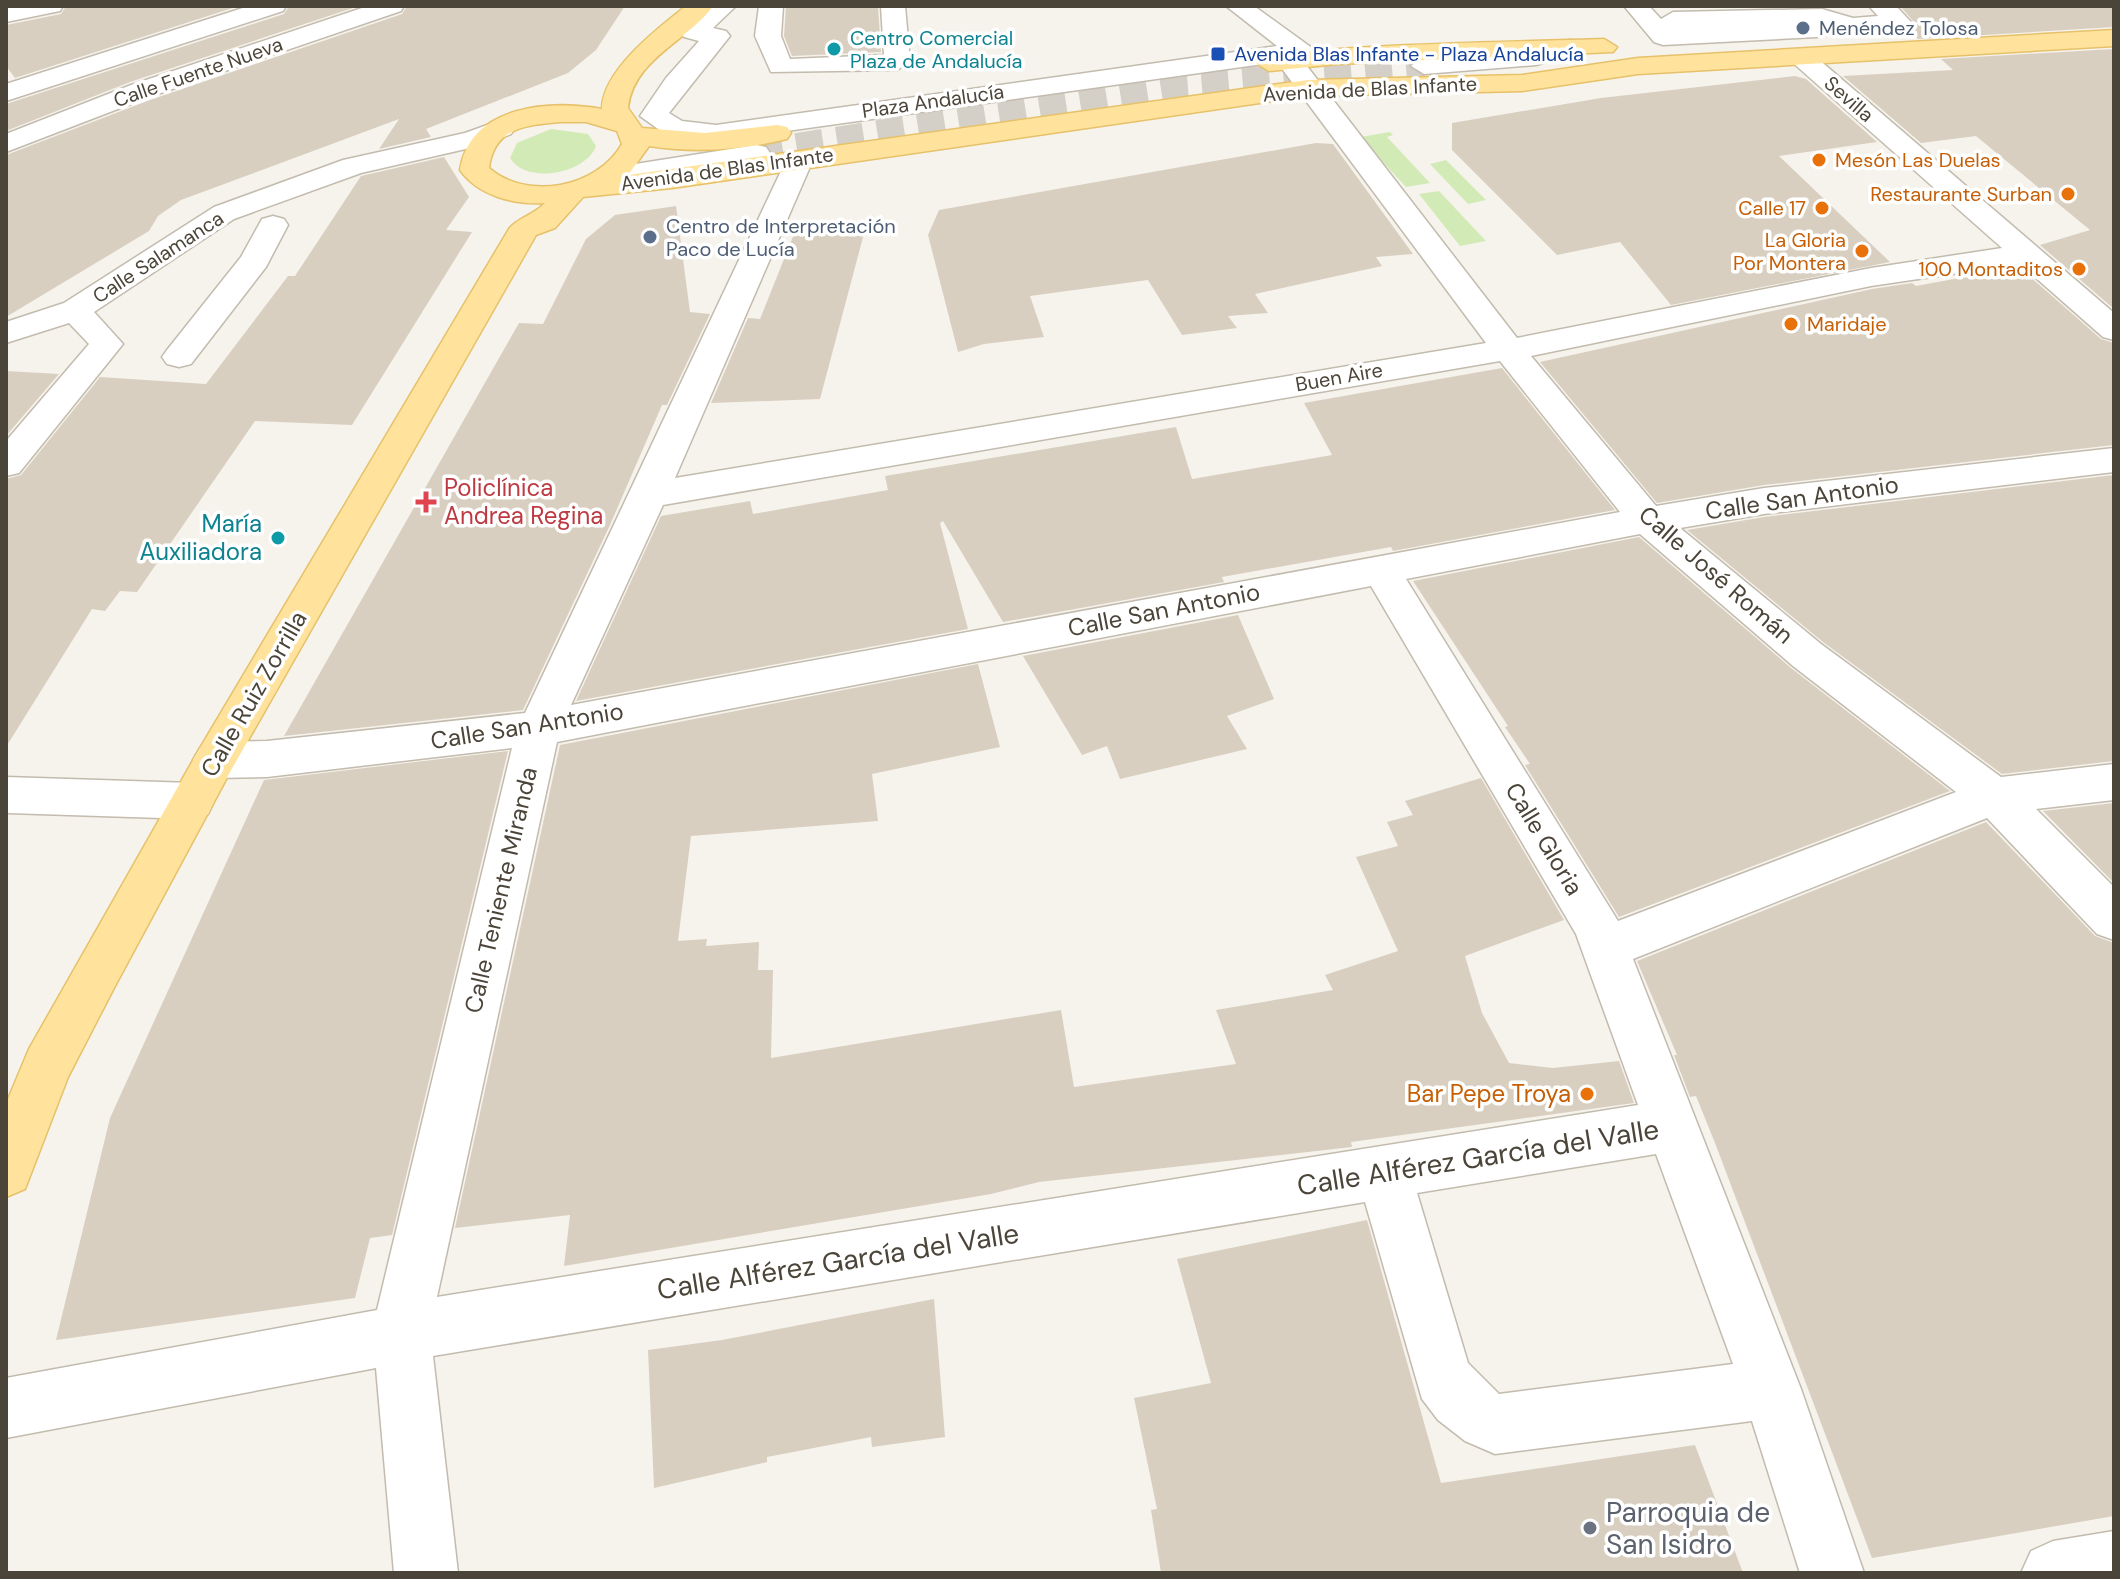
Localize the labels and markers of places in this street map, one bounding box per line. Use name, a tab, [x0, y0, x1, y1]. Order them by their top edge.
place label: Menéndez Tolosa	[1819, 15, 1978, 41]
marker: Menéndez Tolosa	[1794, 19, 1812, 37]
place label: Centro Comercial Plaza de Andalucía	[850, 25, 1022, 74]
marker: Centro Comercial Plaza de Andalucía	[825, 40, 843, 58]
place label: Avenida Blas Infante - Plaza Andalucía	[1234, 41, 1584, 67]
marker: Avenida Blas Infante - Plaza Andalucía	[1209, 45, 1227, 63]
place label: Mesón Las Duelas	[1835, 147, 2001, 173]
marker: Mesón Las Duelas	[1810, 151, 1828, 169]
place label: Restaurante Surban	[1870, 181, 2052, 207]
marker: Restaurante Surban	[2059, 185, 2077, 203]
place label: Calle 17	[1738, 195, 1806, 221]
marker: Calle 17	[1813, 199, 1831, 217]
place label: Centro de Interpretación Paco de Lucía	[666, 213, 896, 262]
place label: La Gloria Por Montera	[1733, 227, 1846, 276]
marker: Centro de Interpretación Paco de Lucía	[641, 228, 659, 246]
marker: La Gloria Por Montera	[1853, 242, 1871, 260]
place label: 100 Montaditos	[1918, 256, 2063, 282]
marker: 100 Montaditos	[2070, 260, 2088, 278]
place label: Maridaje	[1807, 311, 1887, 337]
marker: Maridaje	[1782, 315, 1800, 333]
place label: Policlínica Andrea Regina	[444, 472, 603, 531]
marker: Policlínica Andrea Regina	[415, 491, 437, 513]
place label: María Auxiliadora	[140, 508, 262, 567]
marker: María Auxiliadora	[269, 529, 287, 547]
place label: Bar Pepe Troya	[1407, 1078, 1571, 1109]
marker: Bar Pepe Troya	[1578, 1085, 1596, 1103]
place label: Parroquia de San Isidro	[1606, 1494, 1770, 1563]
marker: Parroquia de San Isidro	[1581, 1519, 1599, 1537]

